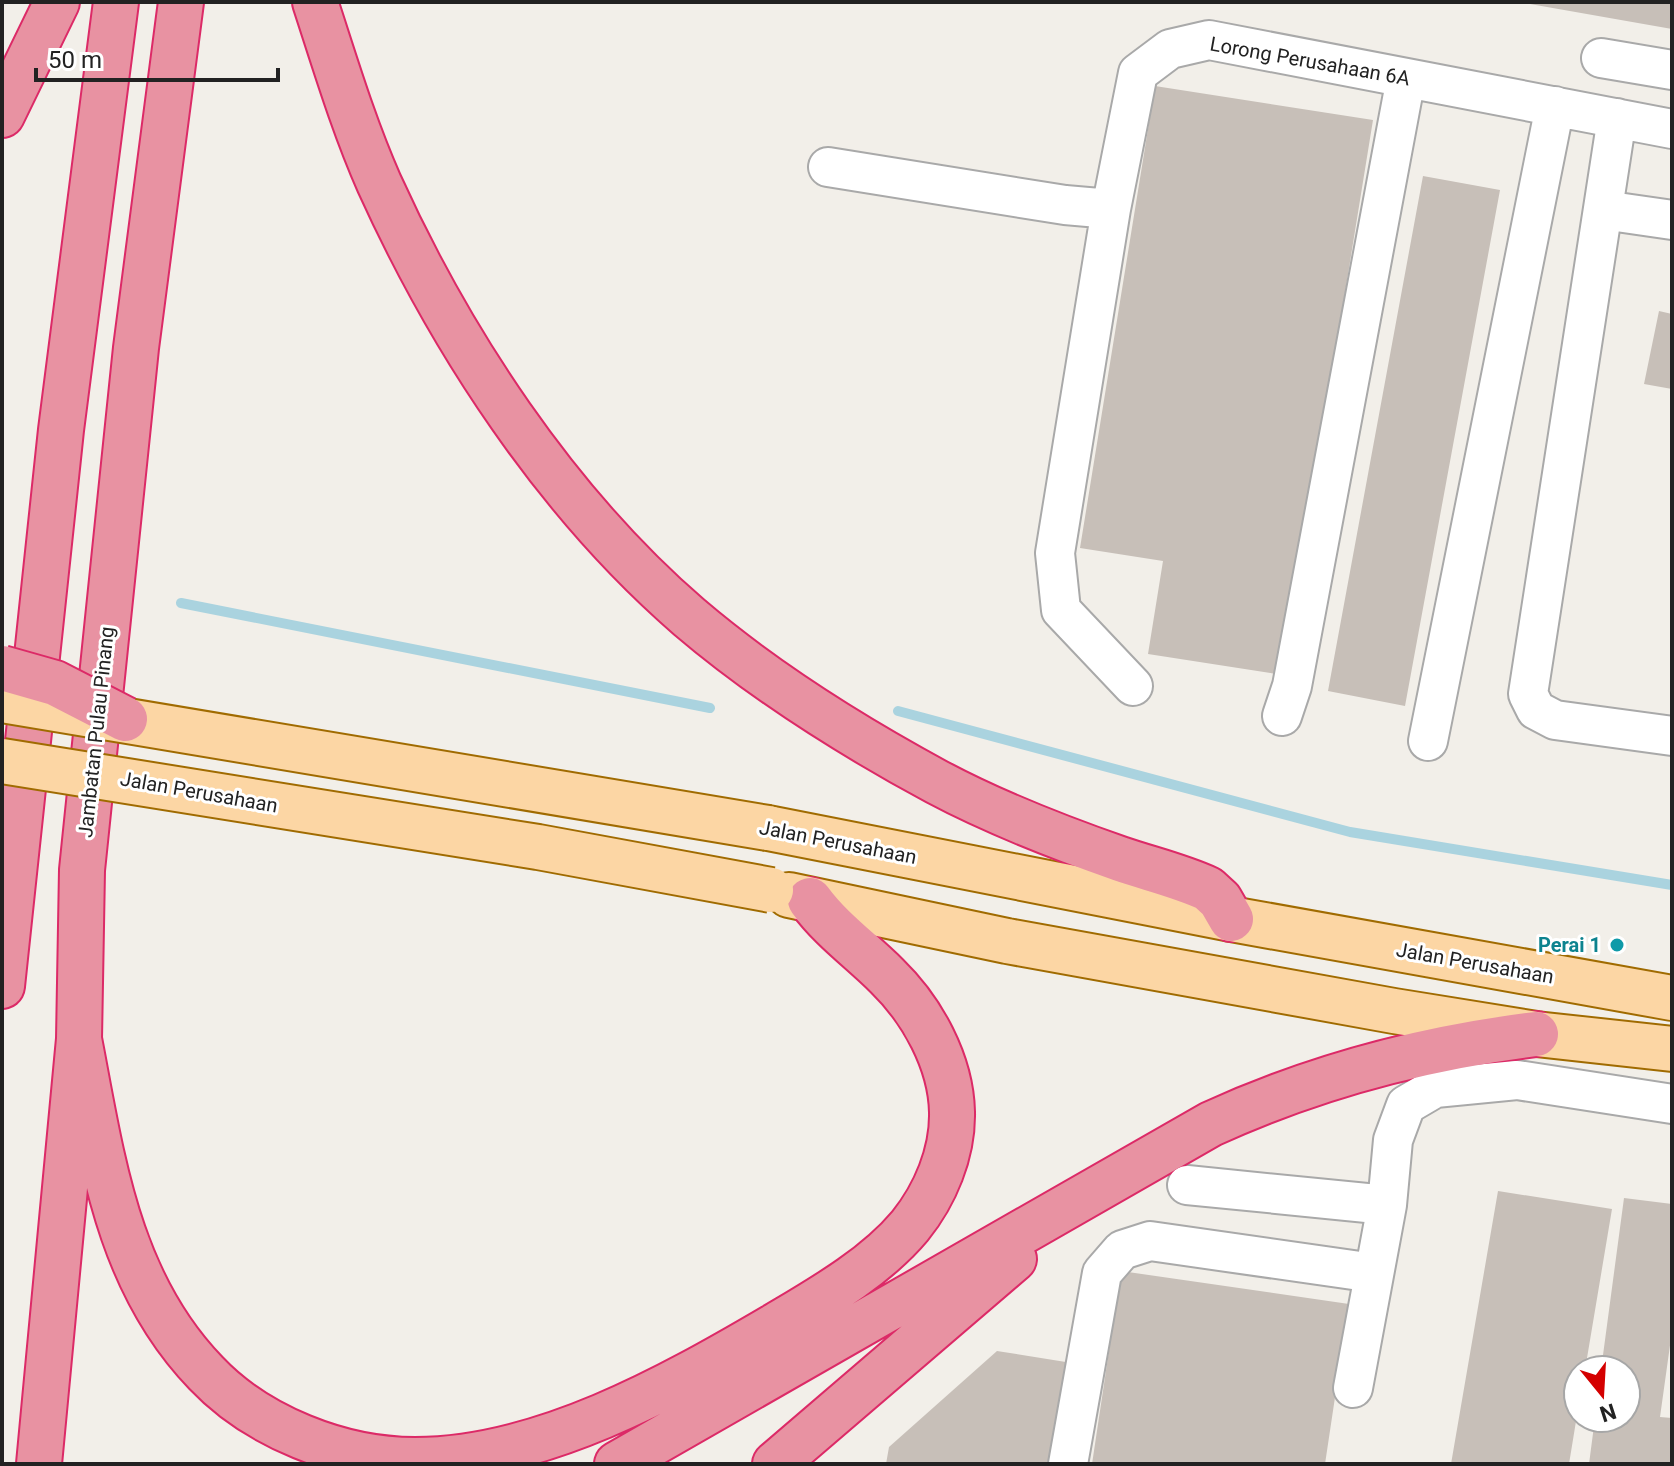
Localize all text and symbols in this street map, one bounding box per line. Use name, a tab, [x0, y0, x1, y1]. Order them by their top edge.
scale bar	[36, 32, 278, 82]
street label: Lorong Perusahaan 6A	[1208, 32, 1412, 90]
text: 50 m	[48, 46, 102, 74]
street label: Jambatan Pulau Pinang	[73, 625, 119, 839]
street label: Jalan Perusahaan	[118, 766, 280, 818]
street label: Jalan Perusahaan	[757, 815, 919, 869]
place label: Perai 1	[1538, 933, 1601, 957]
marker: Perai 1	[1608, 936, 1626, 954]
street label: Jalan Perusahaan	[1394, 937, 1556, 989]
north arrow	[1562, 1354, 1642, 1434]
text: N	[1597, 1398, 1619, 1427]

